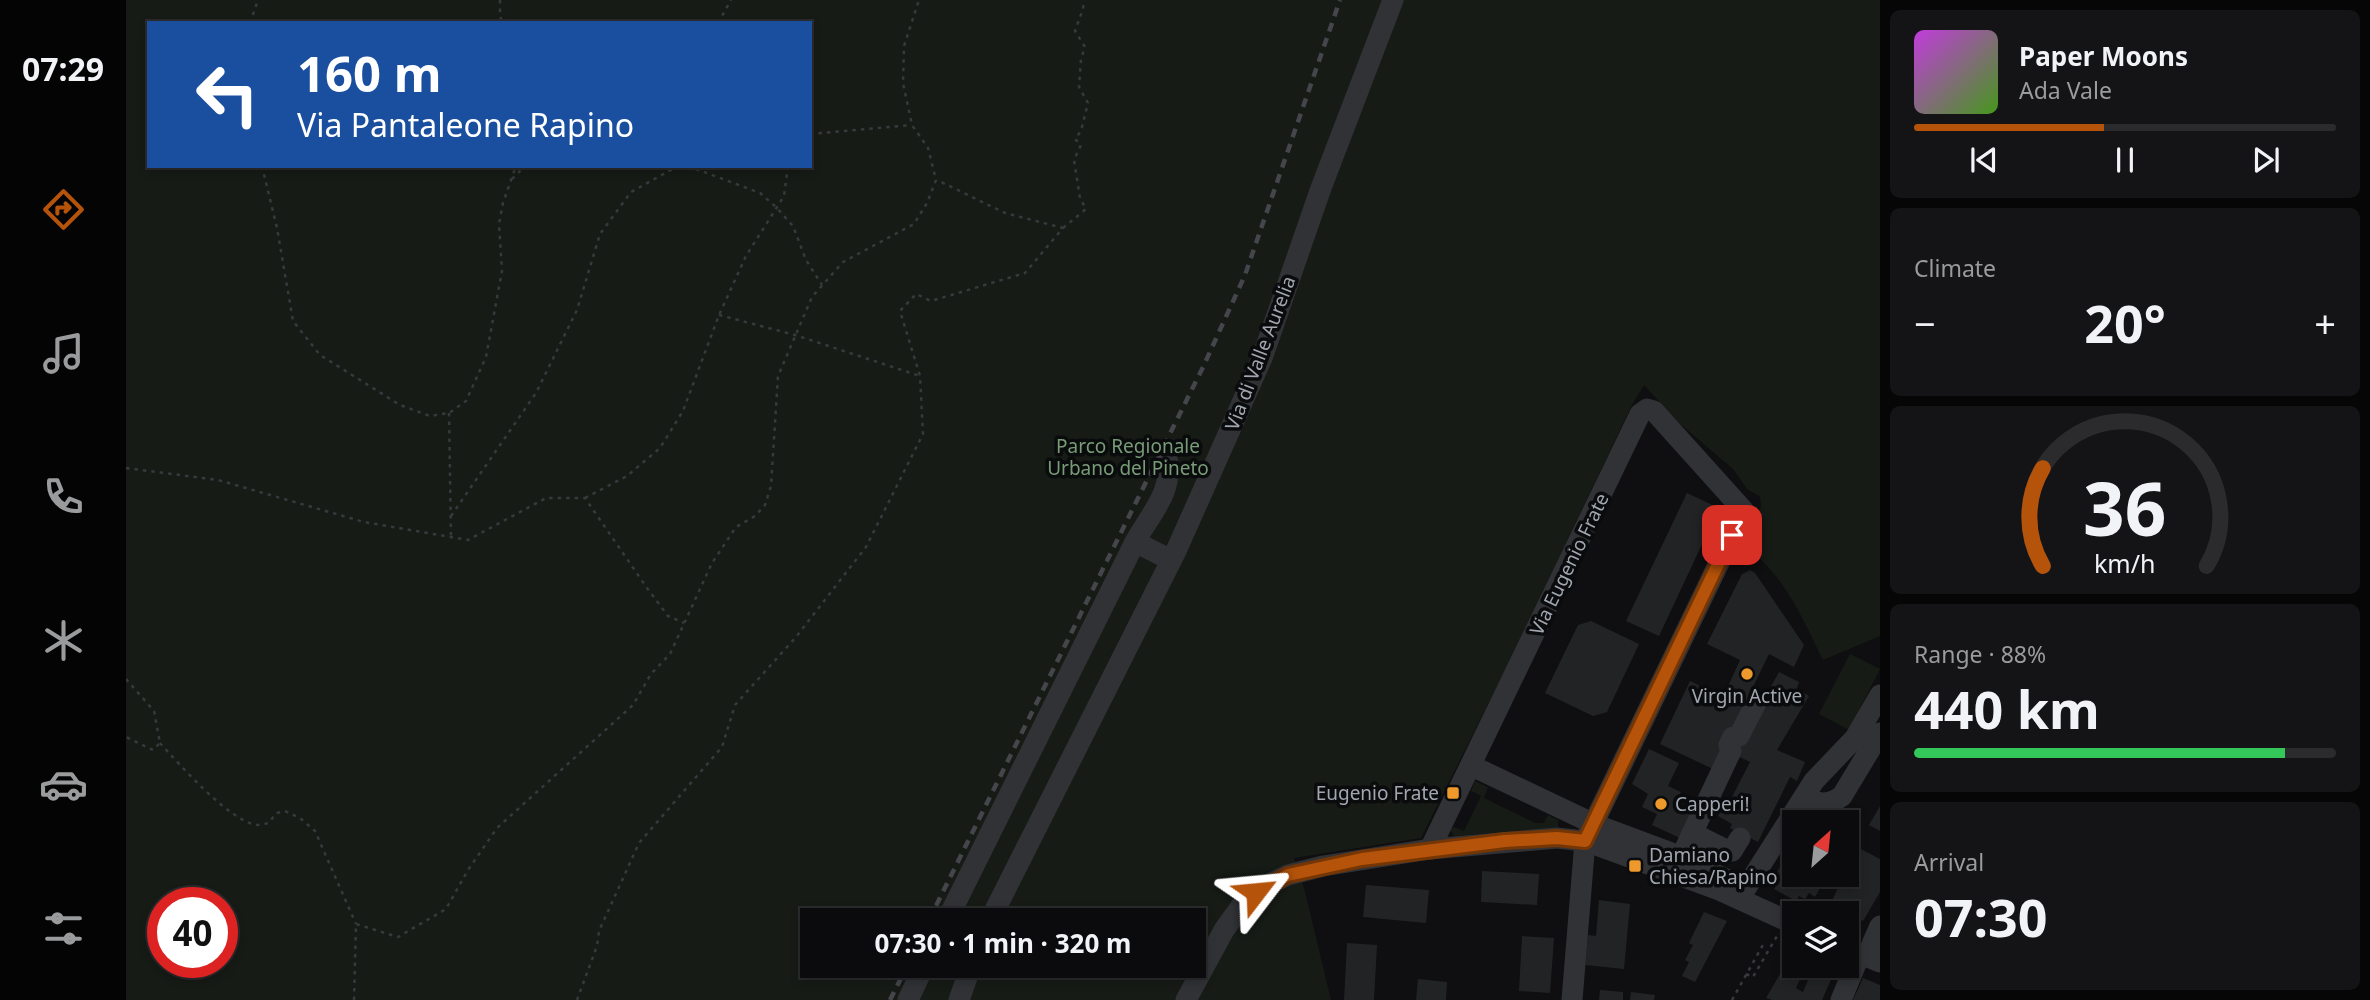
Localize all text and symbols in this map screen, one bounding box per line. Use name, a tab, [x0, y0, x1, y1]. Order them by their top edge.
text: Paper Moons	[2019, 38, 2188, 74]
text: 160 m	[297, 40, 442, 106]
text: 07:29	[22, 47, 104, 90]
icon: left	[182, 49, 273, 140]
text: Ada Vale	[2019, 74, 2112, 106]
text: Via Pantaleone Rapino	[297, 103, 634, 146]
icon: previous	[1965, 141, 2003, 179]
icon: pause	[2106, 141, 2144, 179]
icon: next	[2247, 141, 2285, 179]
icon: directions	[39, 185, 88, 234]
text: Climate	[1914, 252, 1996, 284]
street label: Via di Valle Aurelia	[1219, 272, 1301, 434]
text: 20°	[2084, 287, 2166, 358]
text: −	[1914, 297, 1936, 349]
text: +	[2314, 297, 2336, 349]
icon: music	[39, 329, 88, 378]
park label: Parco Regionale Urbano del Pineto	[1047, 433, 1209, 481]
text: 36	[2083, 458, 2167, 557]
icon: phone	[39, 472, 88, 521]
street label: Via Eugenio Frate	[1523, 489, 1615, 639]
pin	[1702, 505, 1762, 565]
icon: arrive	[1713, 516, 1751, 554]
text: km/h	[2094, 546, 2156, 580]
icon: climate	[39, 616, 88, 665]
text: Range · 88%	[1914, 638, 2046, 670]
marker: Virgin Active	[1739, 666, 1755, 682]
text: 440 km	[1914, 673, 2100, 744]
place label: Virgin Active	[1692, 683, 1802, 709]
icon: car	[39, 760, 88, 809]
place label: Eugenio Frate	[1316, 780, 1439, 806]
marker: Eugenio Frate	[1445, 785, 1461, 801]
place label: Capperi!	[1675, 791, 1750, 817]
marker: Capperi!	[1653, 796, 1669, 812]
north arrow	[1782, 810, 1858, 887]
map controls	[1782, 810, 1859, 978]
place label: Damiano Chiesa/Rapino	[1649, 842, 1778, 890]
text: Arrival	[1914, 846, 1984, 878]
position arrow	[1219, 855, 1293, 929]
marker: Damiano Chiesa/Rapino	[1627, 858, 1643, 874]
text: 07:30	[1914, 881, 2048, 952]
speed limit sign: 40	[147, 887, 238, 978]
button: layers	[1782, 901, 1859, 978]
icon: filters	[39, 904, 88, 953]
text: 07:30 · 1 min · 320 m	[875, 925, 1131, 961]

